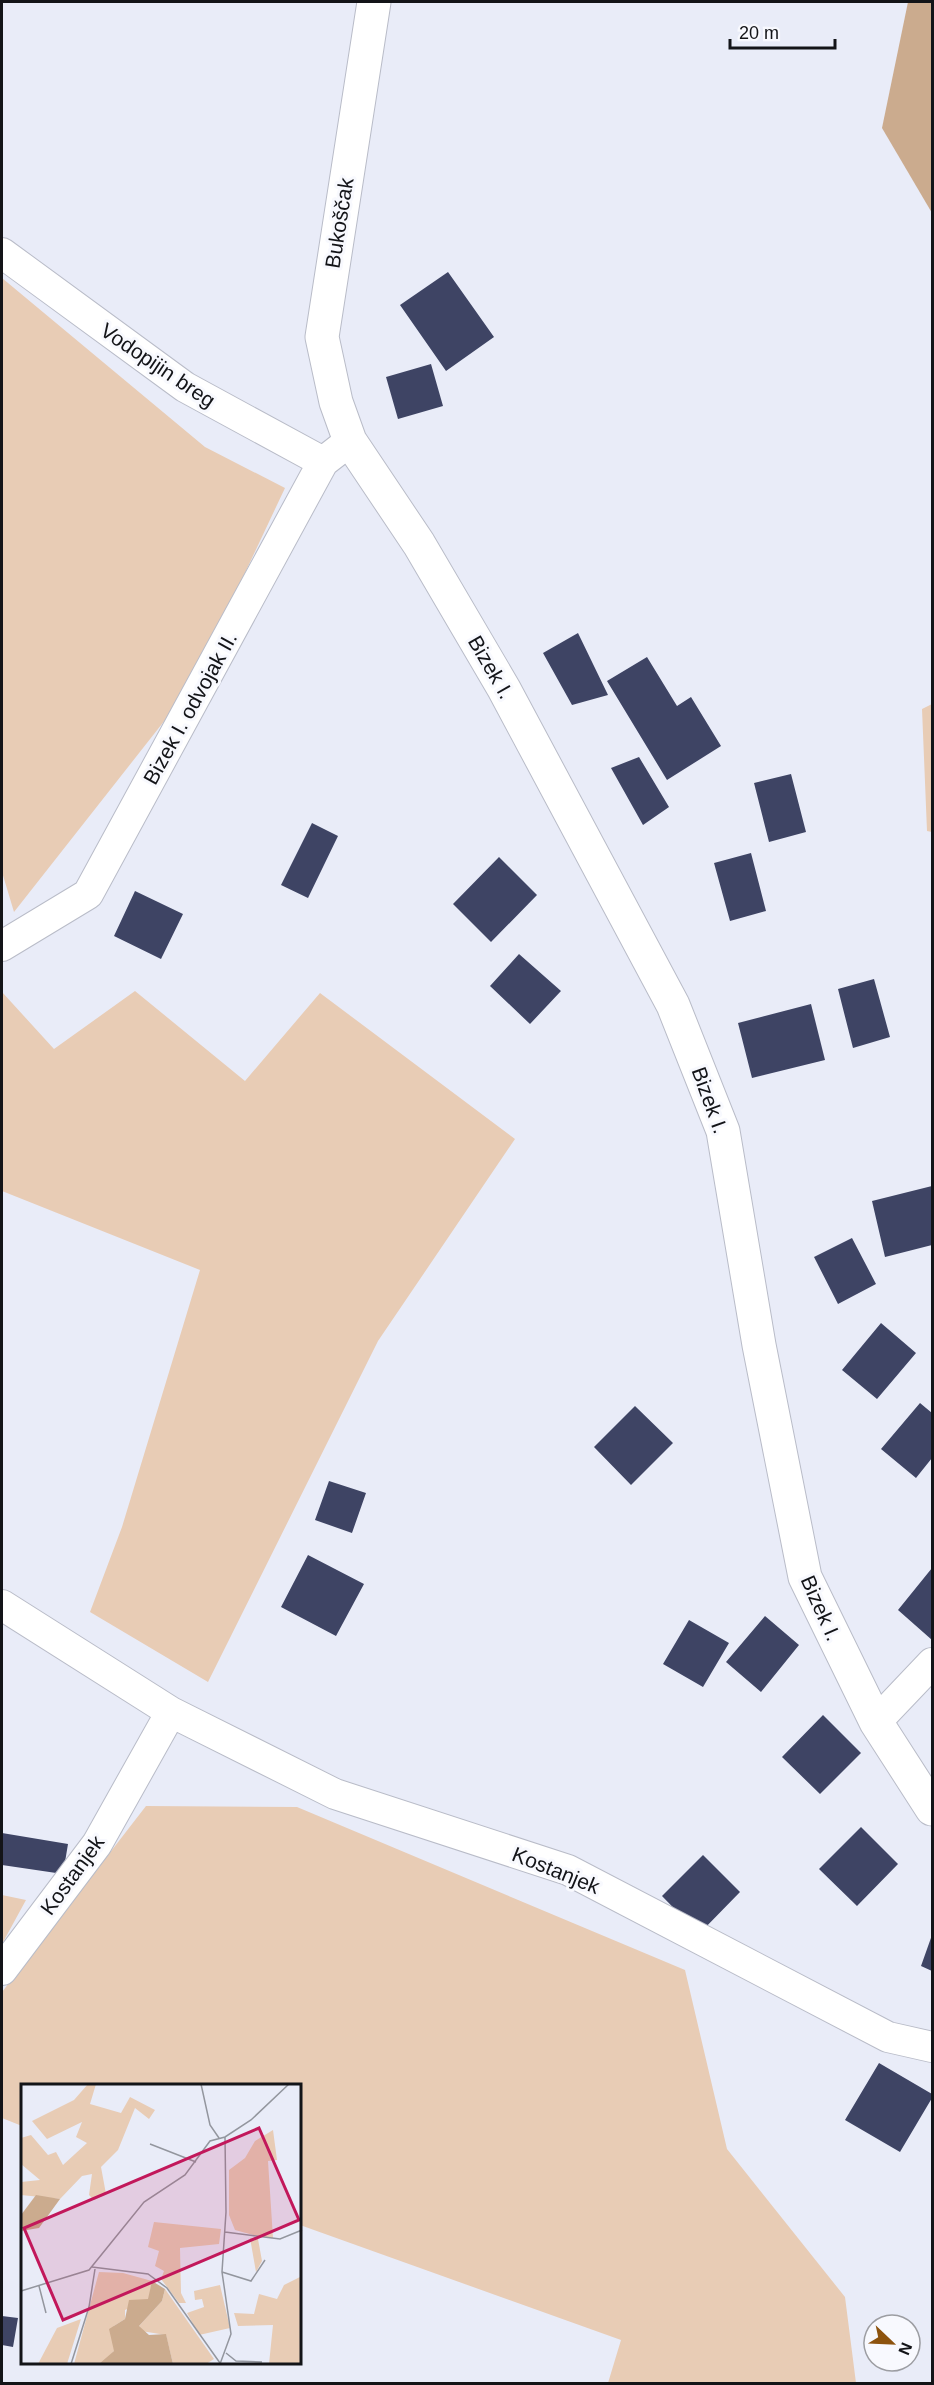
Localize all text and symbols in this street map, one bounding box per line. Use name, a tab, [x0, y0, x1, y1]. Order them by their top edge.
scale bar	[730, 12, 835, 50]
text: 20 m	[739, 23, 779, 43]
street label: Bukoščak	[321, 176, 358, 270]
street label: Vodopijin breg	[96, 318, 220, 412]
street label: Bizek I. odvojak II.	[139, 628, 241, 788]
street label: Bizek I.	[464, 631, 518, 703]
street label: Bizek I.	[687, 1064, 733, 1136]
street label: Bizek I.	[796, 1572, 846, 1644]
street label: Kostanjek	[36, 1831, 109, 1919]
street label: Kostanjek	[509, 1842, 604, 1898]
inset map	[21, 2084, 302, 2364]
north arrow	[862, 2313, 922, 2373]
text: N	[895, 2340, 915, 2357]

